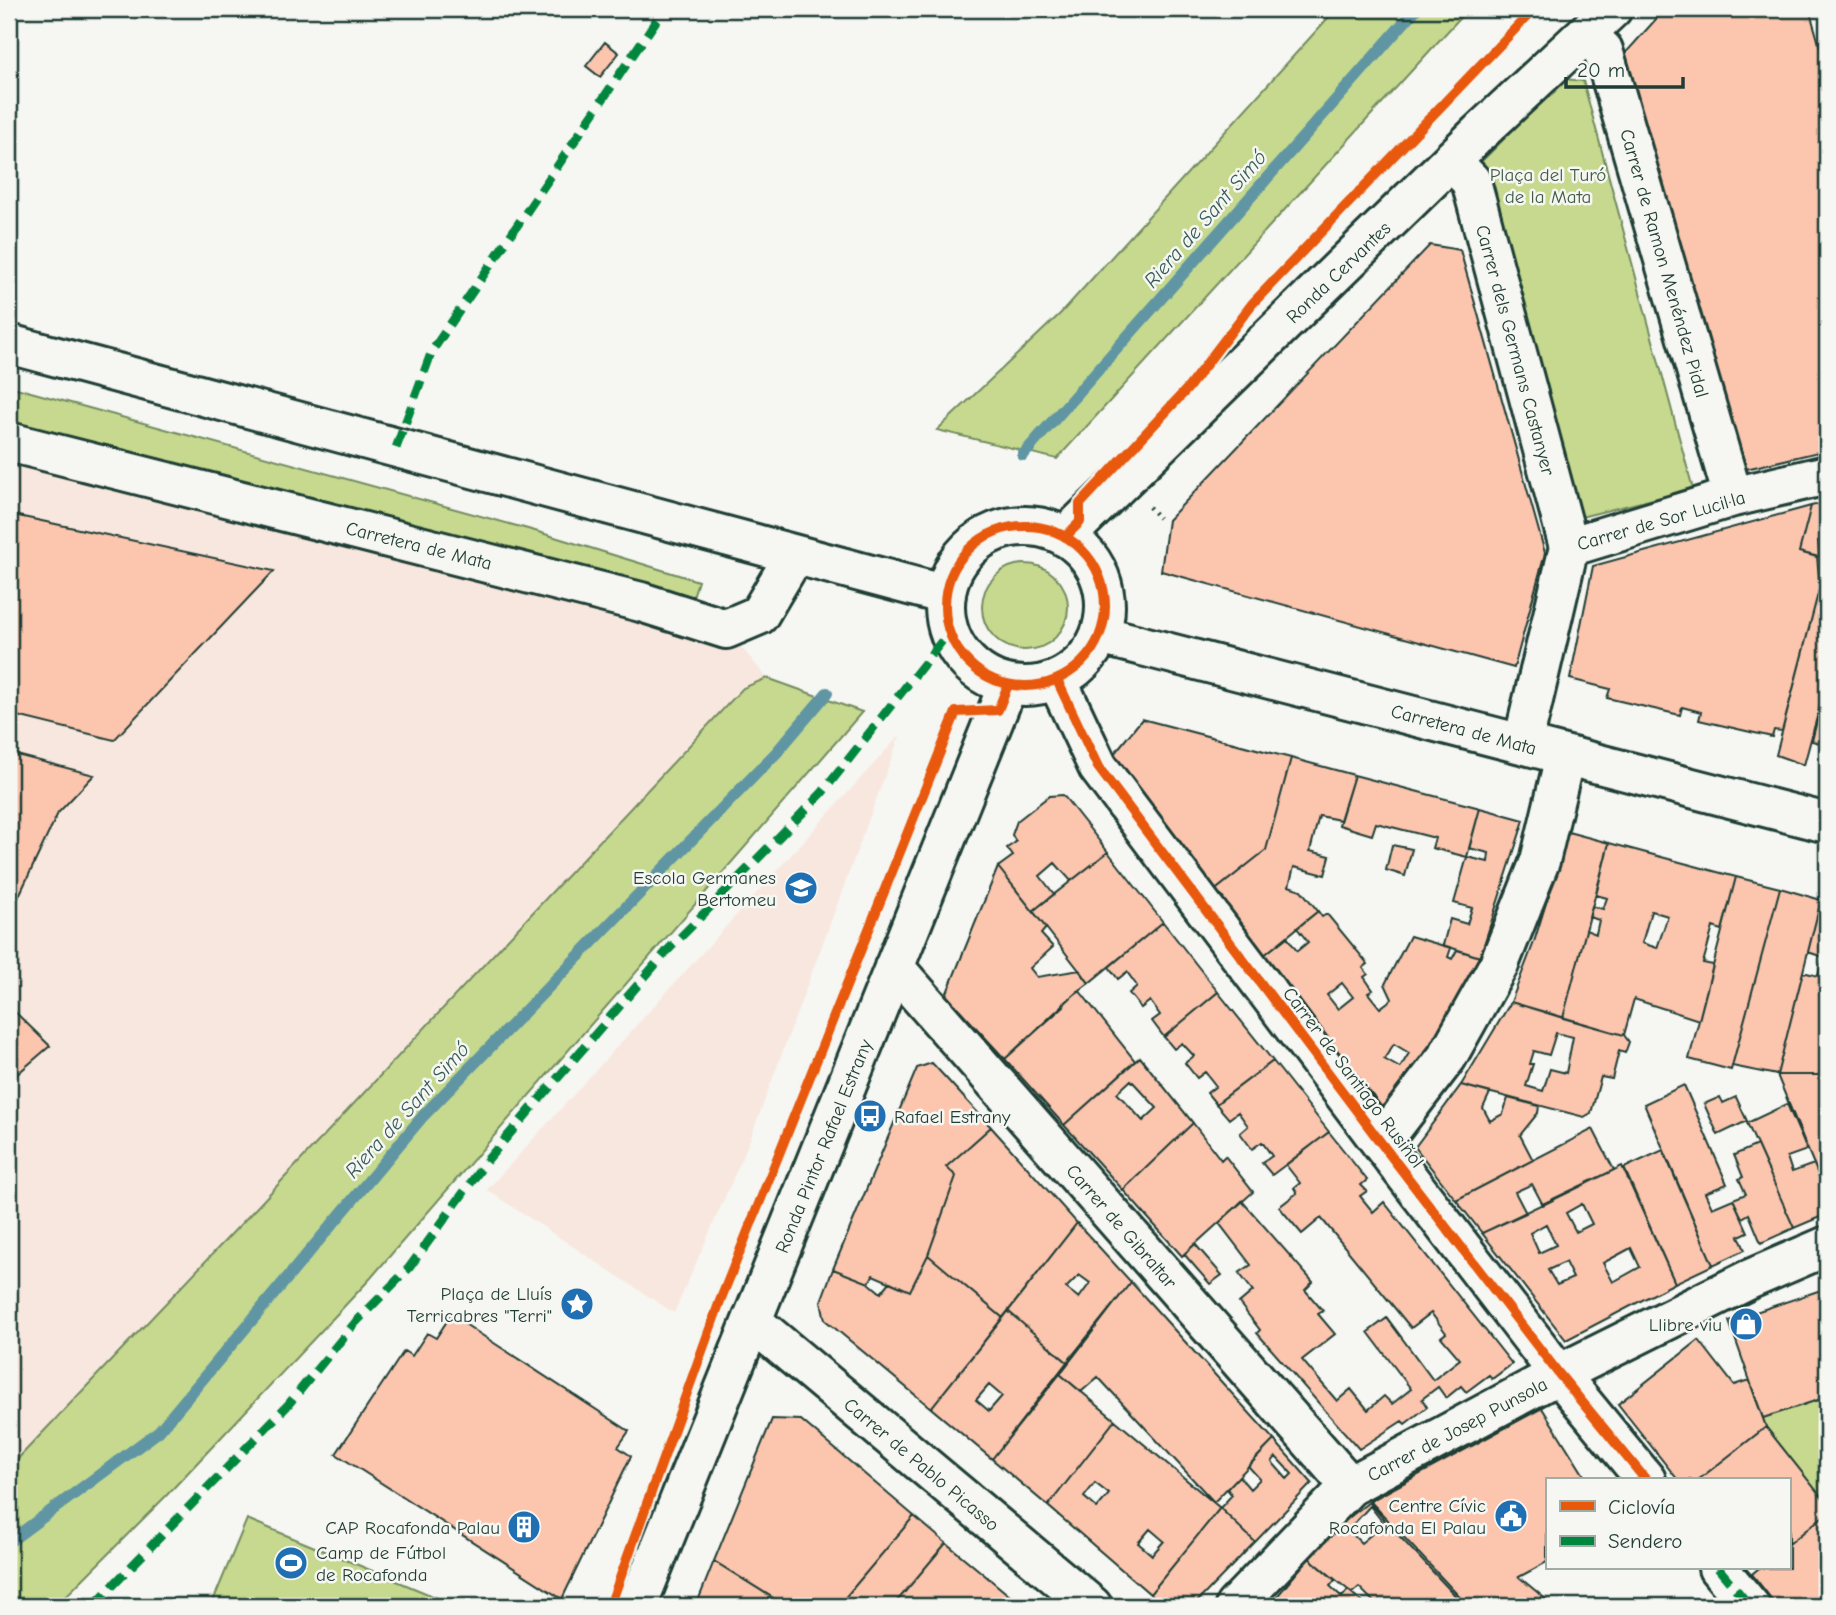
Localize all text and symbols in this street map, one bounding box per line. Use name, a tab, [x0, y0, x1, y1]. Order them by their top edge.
scale bar	[1566, 46, 1684, 90]
text: 20 m	[1577, 58, 1625, 82]
street label: Carrer de Ramon Menéndez Pidal	[1615, 127, 1713, 400]
water label: Riera de Sant Simó	[1139, 145, 1271, 293]
park label: Plaça del Turó de la Mata	[1490, 164, 1606, 208]
street label: Ronda Cervantes	[1282, 217, 1396, 328]
street label: Carrer dels Germans Castanyer	[1471, 223, 1559, 478]
street label: Carrer de Sor Lucil·la	[1575, 486, 1748, 556]
street label: Carretera de Mata	[343, 517, 494, 575]
street label: Carretera de Mata	[1389, 700, 1539, 760]
place label: Escola Germanes Bertomeu	[633, 867, 776, 911]
school or university icon: Escola Germanes Bertomeu	[782, 869, 820, 907]
street label: Carrer de Santiago Rusiñol	[1278, 983, 1428, 1172]
street label: Ronda Pintor Rafael Estrany	[771, 1036, 877, 1256]
water label: Riera de Sant Simó	[340, 1037, 474, 1183]
bus stop icon: Rafael Estrany	[851, 1097, 889, 1135]
place label: Rafael Estrany	[894, 1106, 1011, 1128]
street label: Carrer de Gibraltar	[1061, 1160, 1181, 1293]
place label: Plaça de Lluís Terricabres "Terri"	[407, 1283, 552, 1327]
place icon: Plaça de Lluís Terricabres "Terri"	[558, 1285, 596, 1323]
shop icon: Llibre viu	[1727, 1305, 1765, 1343]
place label: Llibre viu	[1649, 1314, 1722, 1336]
street label: Carrer de Josep Punsola	[1364, 1373, 1551, 1487]
street label: Carrer de Pablo Picasso	[839, 1393, 1003, 1536]
legend	[1546, 1478, 1790, 1570]
place label: Centre Cívic Rocafonda El Palau	[1329, 1495, 1486, 1539]
text: Ciclovía	[1608, 1495, 1676, 1519]
public building icon: Centre Cívic Rocafonda El Palau	[1492, 1497, 1530, 1535]
building icon: CAP Rocafonda Palau	[505, 1508, 543, 1546]
place label: CAP Rocafonda Palau	[325, 1517, 500, 1539]
text: Sendero	[1608, 1529, 1682, 1553]
place label: Camp de Fútbol de Rocafonda	[316, 1542, 446, 1586]
sports icon: Camp de Fútbol de Rocafonda	[272, 1544, 310, 1582]

